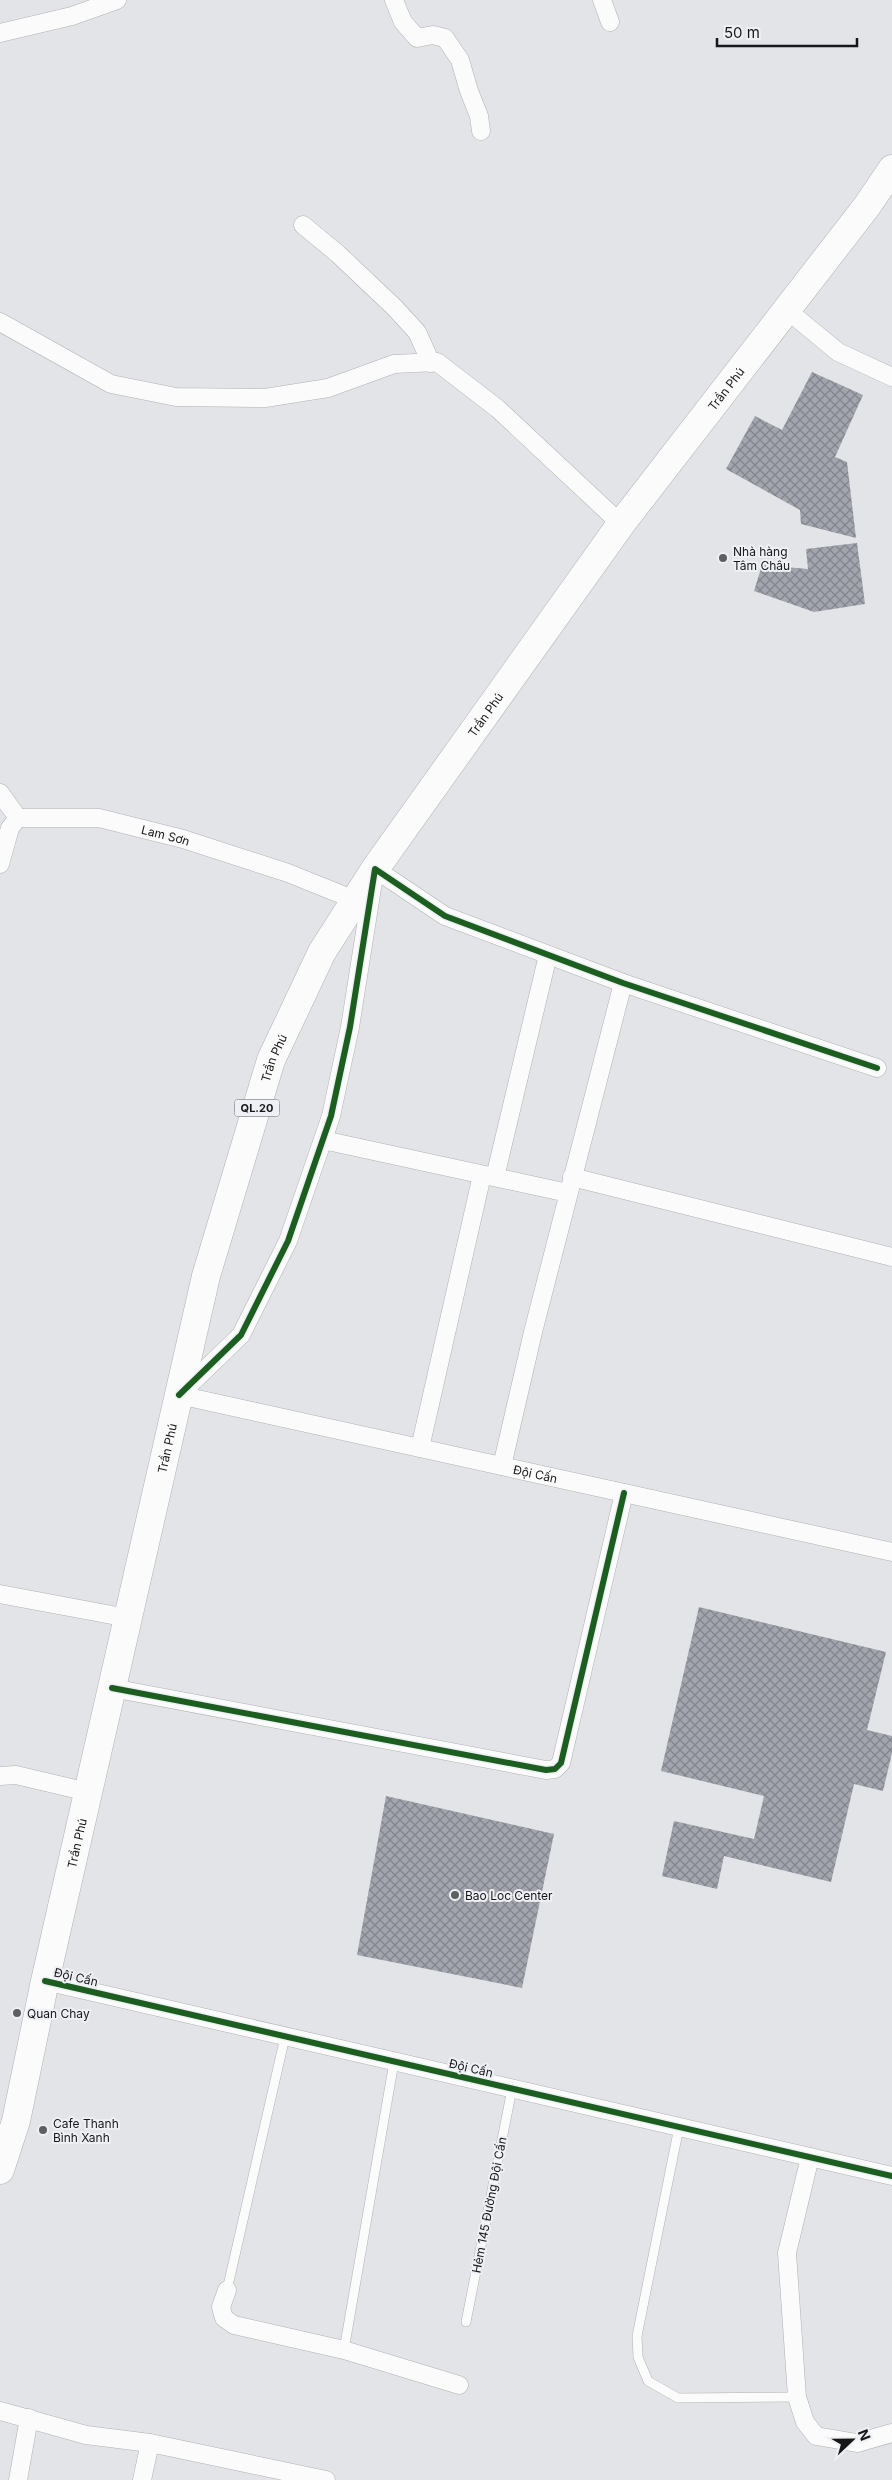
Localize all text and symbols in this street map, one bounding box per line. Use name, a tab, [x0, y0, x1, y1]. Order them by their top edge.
scale bar	[717, 15, 857, 47]
text: 50 m	[724, 23, 760, 42]
street label: Trần Phú	[704, 364, 747, 413]
place label: Nhà hàng Tâm Châu	[733, 544, 790, 573]
marker: Nhà hàng Tâm Châu	[717, 552, 729, 564]
street label: Trần Phú	[464, 689, 506, 739]
street label: Lam Sơn	[140, 821, 192, 848]
street label: Trần Phú	[257, 1031, 290, 1084]
road number: QL.20	[234, 1100, 280, 1116]
street label: Trần Phú	[154, 1422, 180, 1475]
street label: Đội Cấn	[512, 1461, 559, 1486]
street label: Trần Phú	[64, 1817, 89, 1869]
place label: Bao Loc Center	[465, 1888, 553, 1903]
marker: Bao Loc Center	[449, 1889, 461, 1901]
street label: Đội Cấn	[53, 1965, 99, 1989]
place label: Quan Chay	[27, 2006, 90, 2021]
marker: Quan Chay	[11, 2007, 23, 2019]
street label: Đội Cấn	[448, 2056, 494, 2080]
place label: Cafe Thanh Bình Xanh	[53, 2116, 119, 2145]
marker: Cafe Thanh Bình Xanh	[37, 2124, 49, 2136]
street label: Hẻm 145 Đường Đội Cấn	[468, 2136, 510, 2274]
north arrow	[827, 2415, 877, 2465]
text: N	[855, 2427, 874, 2443]

